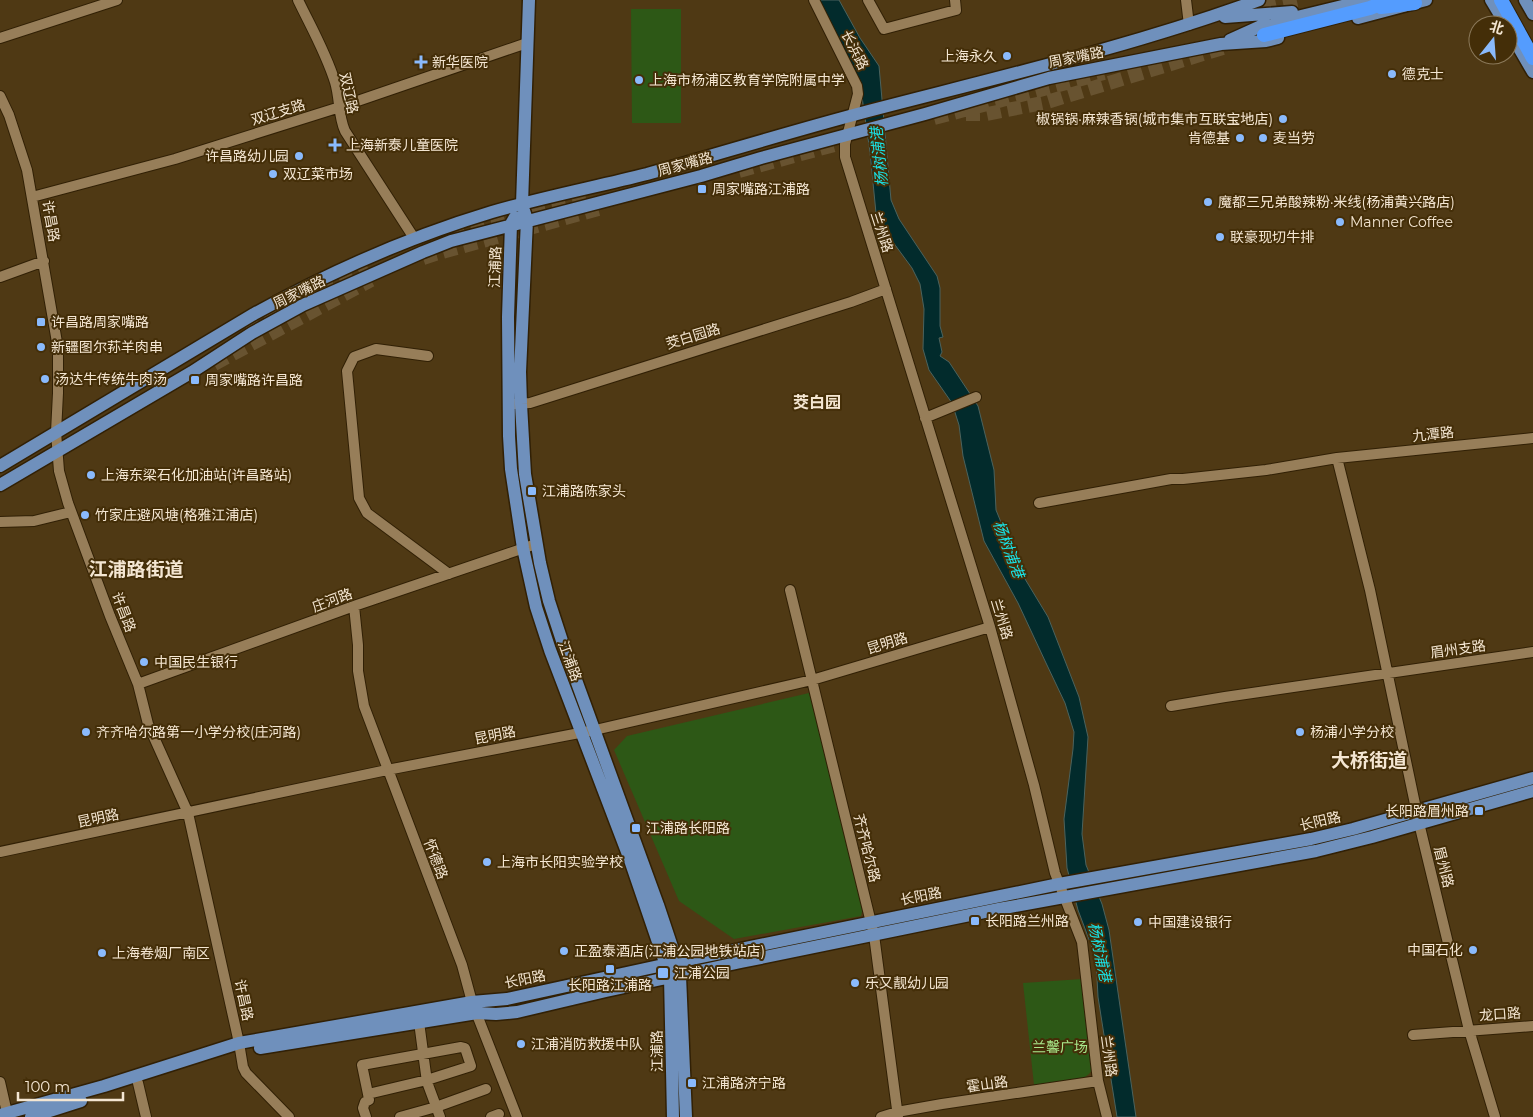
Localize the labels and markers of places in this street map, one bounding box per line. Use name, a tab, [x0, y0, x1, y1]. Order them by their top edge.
place label: 上海永久	[941, 47, 997, 65]
marker: 上海永久	[1001, 50, 1013, 62]
place label: 新华医院	[432, 53, 488, 71]
marker: 新华医院	[414, 55, 428, 69]
place label: 德克士	[1402, 65, 1444, 83]
marker: 德克士	[1386, 68, 1398, 80]
place label: 上海市杨浦区教育学院附属中学	[649, 71, 845, 89]
marker: 上海市杨浦区教育学院附属中学	[633, 74, 645, 86]
place label: 椒锅锅·麻辣香锅(城市集市互联宝地店)	[1036, 110, 1273, 128]
marker: 椒锅锅·麻辣香锅(城市集市互联宝地店)	[1277, 113, 1289, 125]
place label: 肯德基	[1188, 129, 1230, 147]
place label: 麦当劳	[1273, 129, 1315, 147]
marker: 肯德基	[1234, 132, 1246, 144]
marker: 麦当劳	[1257, 132, 1269, 144]
place label: 上海新泰儿童医院	[346, 136, 458, 154]
marker: 上海新泰儿童医院	[328, 138, 342, 152]
place label: 许昌路幼儿园	[205, 147, 289, 165]
marker: 许昌路幼儿园	[293, 150, 305, 162]
place label: 双辽菜市场	[283, 165, 353, 183]
marker: 双辽菜市场	[267, 168, 279, 180]
place label: 周家嘴路江浦路	[712, 180, 810, 198]
marker: 周家嘴路江浦路	[696, 183, 708, 195]
place label: 魔都三兄弟酸辣粉·米线(杨浦黄兴路店)	[1218, 193, 1455, 211]
marker: 魔都三兄弟酸辣粉·米线(杨浦黄兴路店)	[1202, 196, 1214, 208]
place label: Manner Coffee	[1350, 213, 1453, 231]
marker: Manner Coffee	[1334, 216, 1346, 228]
place label: 联豪现切牛排	[1230, 228, 1314, 246]
marker: 联豪现切牛排	[1214, 231, 1226, 243]
place label: 许昌路周家嘴路	[51, 313, 149, 331]
marker: 许昌路周家嘴路	[35, 316, 47, 328]
place label: 新疆图尔荪羊肉串	[51, 338, 163, 356]
marker: 新疆图尔荪羊肉串	[35, 341, 47, 353]
place label: 汤达牛传统牛肉汤	[55, 370, 167, 388]
place label: 周家嘴路许昌路	[205, 371, 303, 389]
marker: 汤达牛传统牛肉汤	[39, 373, 51, 385]
marker: 周家嘴路许昌路	[189, 374, 201, 386]
place label: 上海东梁石化加油站(许昌路站)	[101, 466, 292, 484]
marker: 上海东梁石化加油站(许昌路站)	[85, 469, 97, 481]
place label: 江浦路陈家头	[542, 482, 626, 500]
marker: 江浦路陈家头	[526, 485, 538, 497]
place label: 竹家庄避风塘(格雅江浦店)	[95, 506, 258, 524]
marker: 竹家庄避风塘(格雅江浦店)	[79, 509, 91, 521]
place label: 中国民生银行	[154, 653, 238, 671]
marker: 中国民生银行	[138, 656, 150, 668]
place label: 齐齐哈尔路第一小学分校(庄河路)	[96, 723, 301, 741]
place label: 杨浦小学分校	[1310, 723, 1394, 741]
marker: 齐齐哈尔路第一小学分校(庄河路)	[80, 726, 92, 738]
marker: 杨浦小学分校	[1294, 726, 1306, 738]
place label: 长阳路眉州路	[1385, 802, 1469, 820]
marker: 长阳路眉州路	[1473, 805, 1485, 817]
place label: 江浦路长阳路	[646, 819, 730, 837]
marker: 江浦路长阳路	[630, 822, 642, 834]
place label: 上海市长阳实验学校	[497, 853, 623, 871]
marker: 上海市长阳实验学校	[481, 856, 493, 868]
place label: 长阳路兰州路	[985, 912, 1069, 930]
place label: 中国建设银行	[1148, 913, 1232, 931]
marker: 长阳路兰州路	[969, 915, 981, 927]
marker: 中国建设银行	[1132, 916, 1144, 928]
place label: 中国石化	[1407, 941, 1463, 959]
place label: 正盈泰酒店(江浦公园地铁站店)	[574, 942, 765, 960]
place label: 上海卷烟厂南区	[112, 944, 210, 962]
marker: 中国石化	[1467, 944, 1479, 956]
marker: 正盈泰酒店(江浦公园地铁站店)	[558, 945, 570, 957]
marker: 上海卷烟厂南区	[96, 947, 108, 959]
marker: 长阳路江浦路	[604, 963, 616, 975]
place label: 江浦公园	[674, 964, 730, 982]
marker: 江浦公园	[656, 966, 670, 980]
place label: 乐又靓幼儿园	[865, 974, 949, 992]
place label: 长阳路江浦路	[568, 976, 652, 994]
marker: 乐又靓幼儿园	[849, 977, 861, 989]
place label: 江浦消防救援中队	[531, 1035, 643, 1053]
marker: 江浦消防救援中队	[515, 1038, 527, 1050]
place label: 江浦路济宁路	[702, 1074, 786, 1092]
marker: 江浦路济宁路	[686, 1077, 698, 1089]

